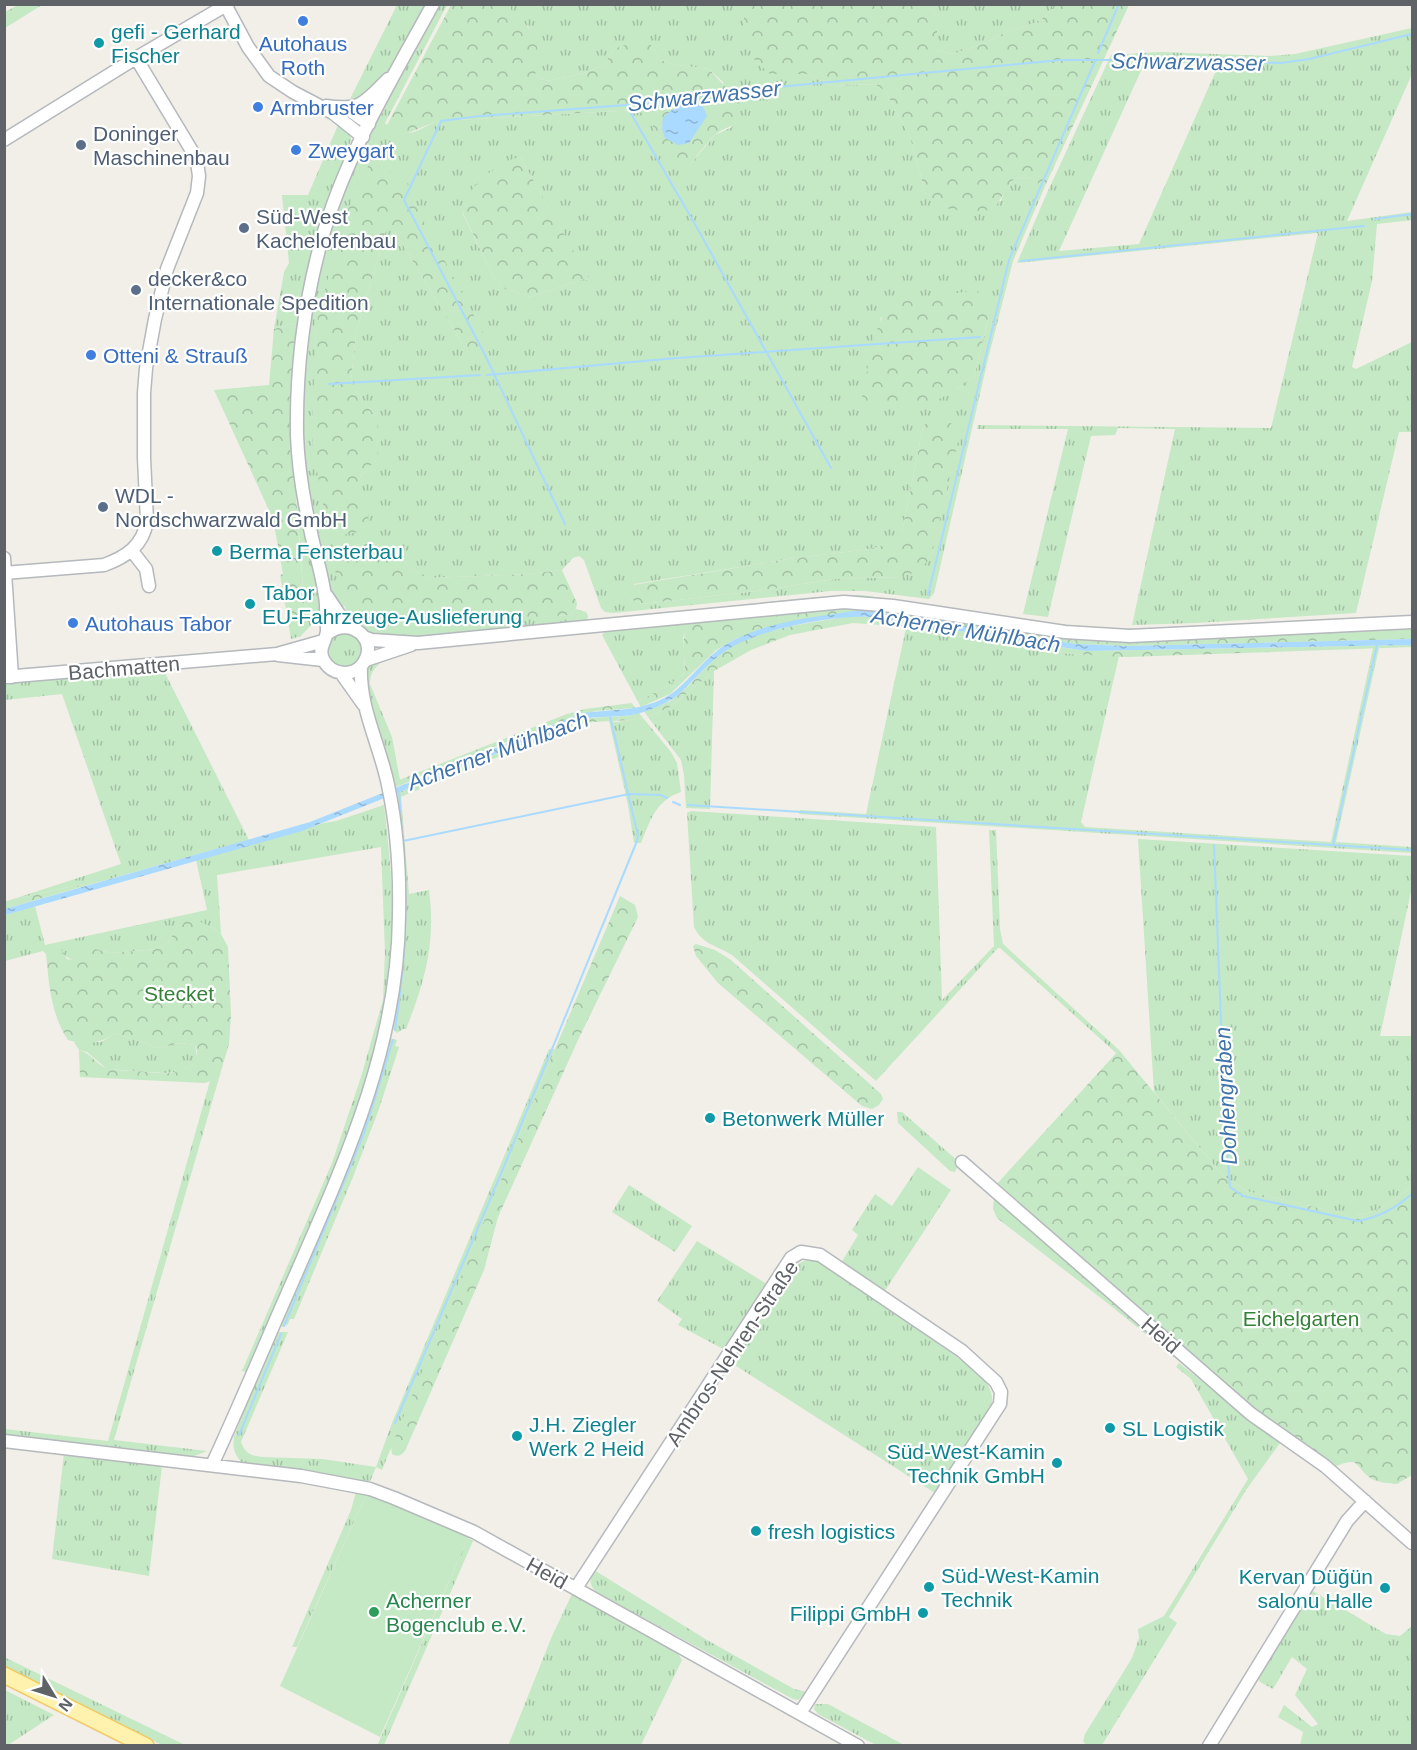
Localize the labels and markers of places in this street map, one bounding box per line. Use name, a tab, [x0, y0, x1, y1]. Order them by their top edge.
marker: Autohaus Roth	[296, 14, 310, 28]
place label: gefi - Gerhard Fischer	[111, 20, 241, 67]
place label: Autohaus Roth	[259, 32, 347, 79]
marker: gefi - Gerhard Fischer	[92, 36, 106, 50]
place label: Armbruster	[270, 96, 374, 119]
marker: Armbruster	[251, 100, 265, 114]
place label: Doninger Maschinenbau	[93, 122, 230, 169]
marker: Doninger Maschinenbau	[74, 138, 88, 152]
place label: Zweygart	[308, 139, 395, 162]
marker: Zweygart	[289, 143, 303, 157]
place label: Süd-West Kachelofenbau	[256, 205, 396, 252]
marker: Süd-West Kachelofenbau	[237, 221, 251, 235]
place label: decker&co Internationale Spedition	[148, 267, 369, 314]
marker: decker&co Internationale Spedition	[129, 283, 143, 297]
place label: Otteni & Strauß	[103, 344, 248, 367]
marker: Otteni & Strauß	[84, 348, 98, 362]
place label: WDL - Nordschwarzwald GmbH	[115, 484, 347, 531]
marker: WDL - Nordschwarzwald GmbH	[96, 500, 110, 514]
place label: Berma Fensterbau	[229, 540, 403, 563]
marker: Berma Fensterbau	[210, 544, 224, 558]
place label: Tabor EU-Fahrzeuge-Auslieferung	[262, 581, 522, 628]
marker: Tabor EU-Fahrzeuge-Auslieferung	[243, 597, 257, 611]
place label: Autohaus Tabor	[85, 612, 232, 635]
marker: Autohaus Tabor	[66, 616, 80, 630]
place label: Betonwerk Müller	[722, 1107, 884, 1130]
marker: Betonwerk Müller	[703, 1111, 717, 1125]
place label: J.H. Ziegler Werk 2 Heid	[529, 1413, 644, 1460]
place label: SL Logistik	[1122, 1417, 1224, 1440]
marker: SL Logistik	[1103, 1421, 1117, 1435]
marker: J.H. Ziegler Werk 2 Heid	[510, 1429, 524, 1443]
place label: Süd-West-Kamin Technik GmbH	[887, 1440, 1045, 1487]
marker: Süd-West-Kamin Technik GmbH	[1050, 1456, 1064, 1470]
place label: fresh logistics	[768, 1520, 895, 1543]
marker: fresh logistics	[749, 1524, 763, 1538]
place label: Süd-West-Kamin Technik	[941, 1564, 1099, 1611]
place label: Kervan Düğün salonu Halle	[1239, 1565, 1373, 1612]
marker: Süd-West-Kamin Technik	[922, 1580, 936, 1594]
marker: Kervan Düğün salonu Halle	[1378, 1581, 1392, 1595]
place label: Acherner Bogenclub e.V.	[386, 1589, 527, 1636]
place label: Filippi GmbH	[790, 1602, 911, 1625]
marker: Acherner Bogenclub e.V.	[367, 1605, 381, 1619]
marker: Filippi GmbH	[916, 1606, 930, 1620]

